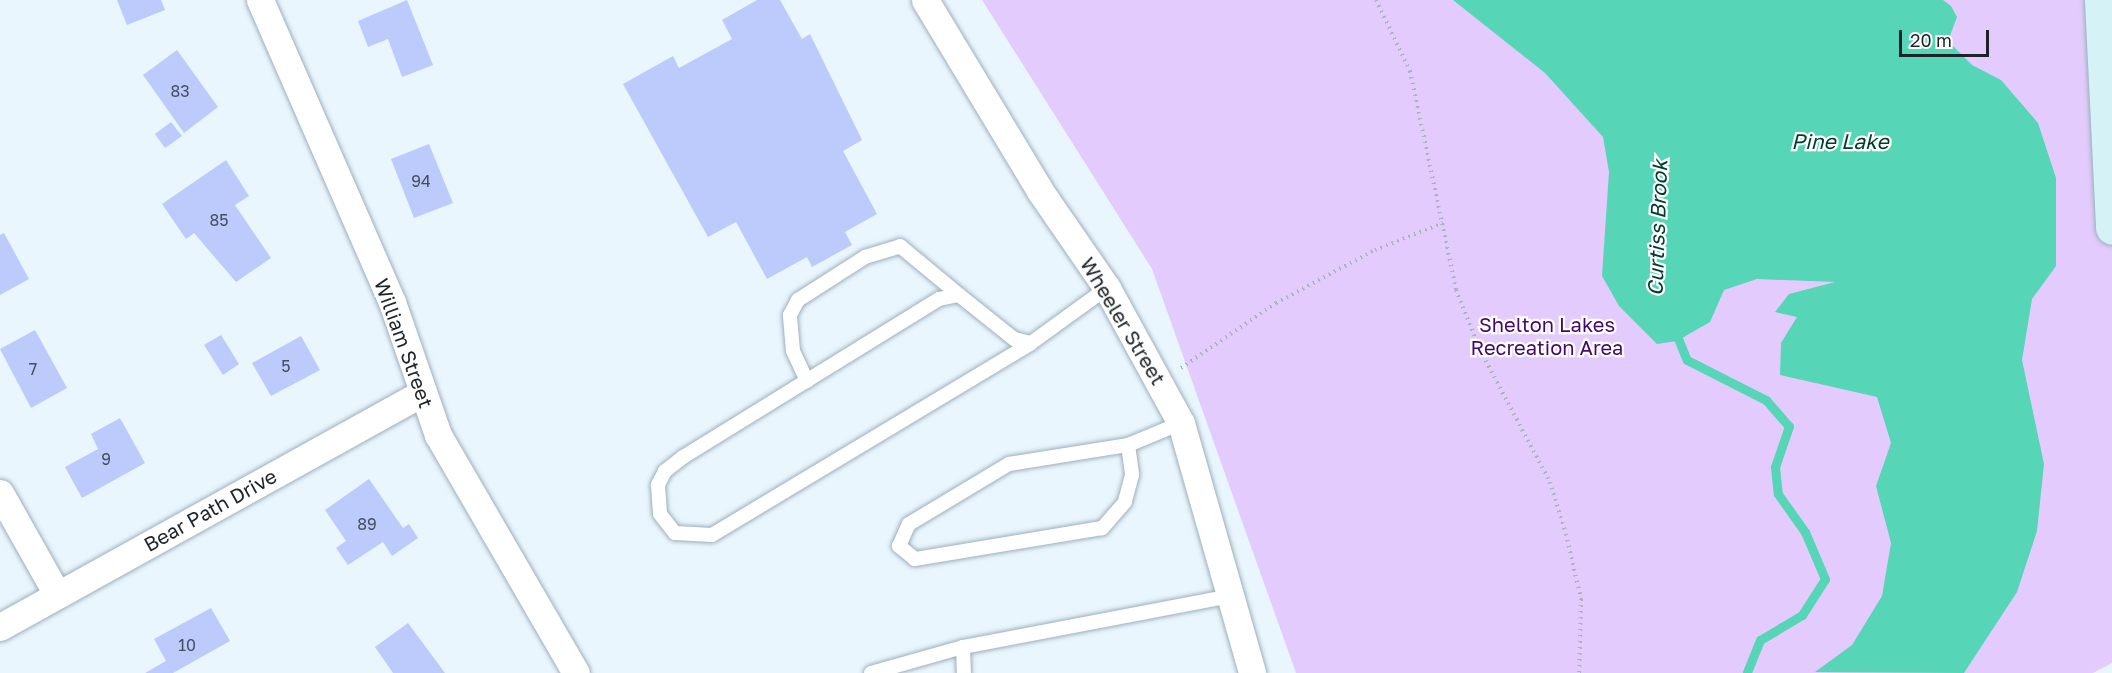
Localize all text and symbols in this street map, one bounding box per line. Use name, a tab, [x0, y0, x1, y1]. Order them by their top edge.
scale bar	[1902, 18, 1992, 56]
text: 20 m	[1910, 29, 1952, 51]
house number: 83	[170, 81, 190, 101]
water label: Pine Lake	[1791, 128, 1889, 154]
water label: Curtiss Brook	[1642, 159, 1672, 297]
house number: 94	[411, 171, 431, 191]
house number: 85	[209, 210, 229, 230]
street label: Wheeler Street	[1076, 253, 1170, 389]
street label: William Street	[369, 275, 439, 411]
park label: Shelton Lakes Recreation Area	[1471, 313, 1623, 360]
house number: 5	[281, 356, 291, 376]
house number: 7	[29, 359, 37, 379]
house number: 9	[101, 449, 111, 469]
street label: Bear Path Drive	[139, 464, 281, 556]
house number: 89	[357, 514, 377, 534]
house number: 10	[178, 635, 196, 655]

